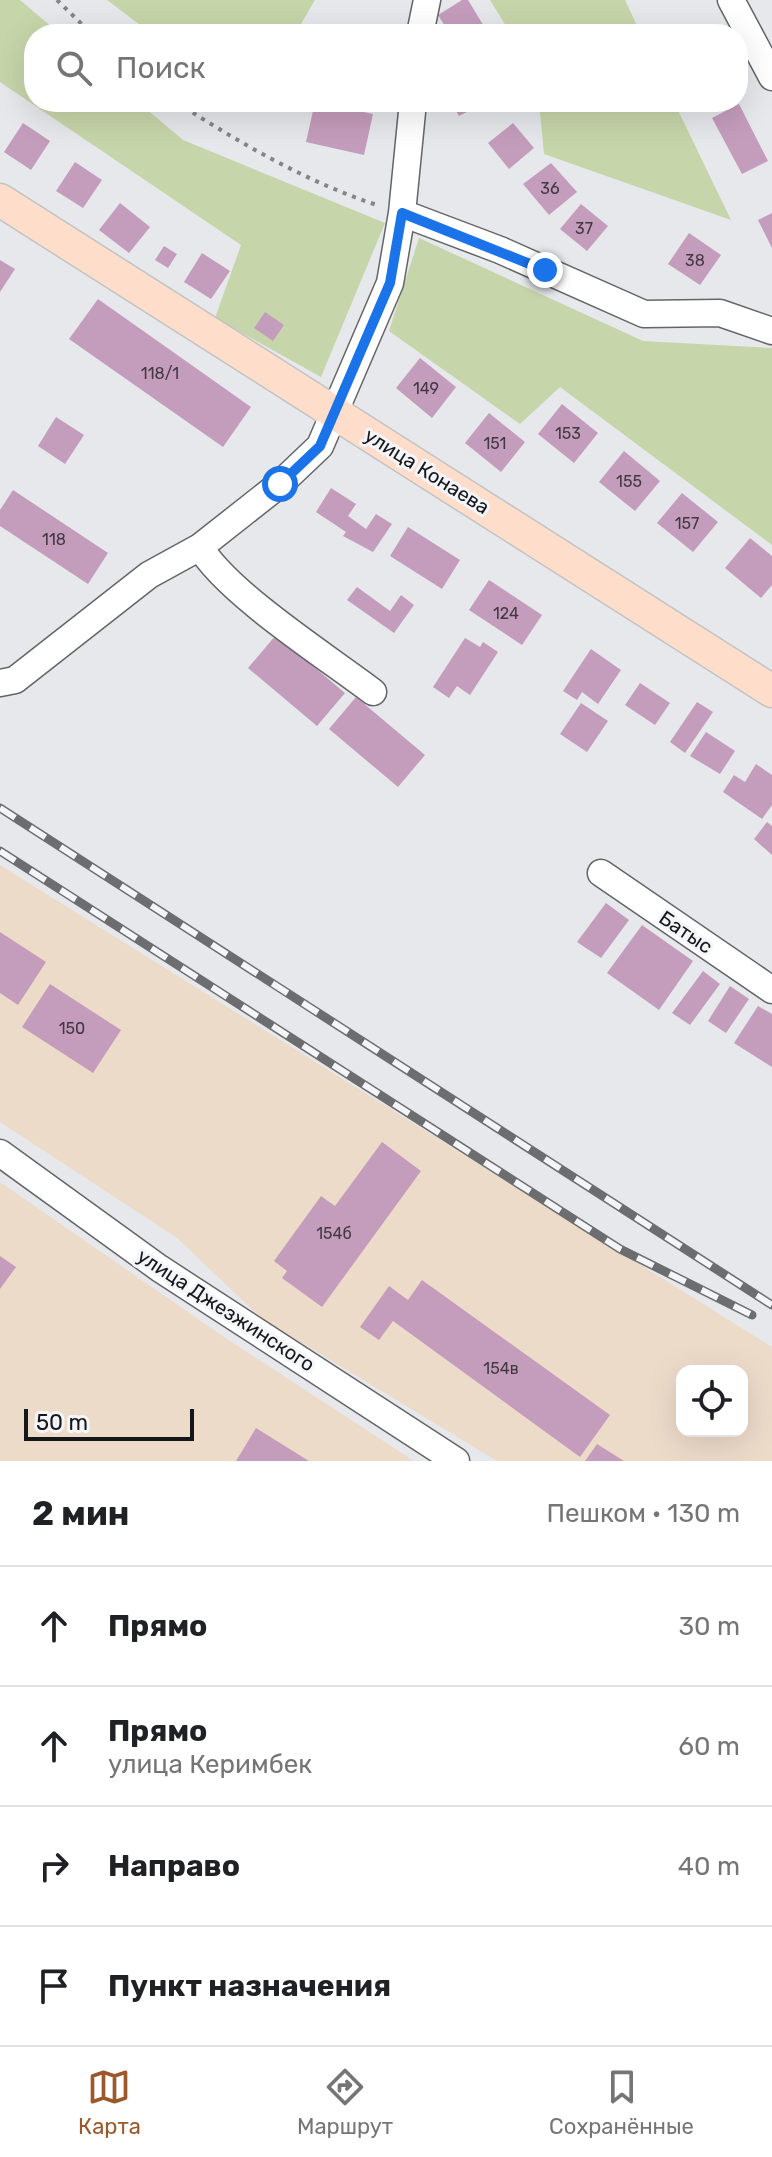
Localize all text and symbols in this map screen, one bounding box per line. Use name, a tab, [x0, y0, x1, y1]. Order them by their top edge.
search box	[24, 24, 748, 112]
icon: search	[52, 46, 96, 90]
text: Поиск	[116, 50, 206, 86]
house number: 36	[540, 179, 560, 198]
house number: 37	[575, 219, 593, 238]
house number: 38	[685, 251, 705, 270]
route end	[527, 252, 563, 288]
house number: 118/1	[141, 364, 179, 383]
house number: 149	[413, 379, 439, 398]
street label: улица Конаева	[360, 423, 494, 519]
house number: 153	[555, 424, 581, 443]
house number: 151	[484, 434, 506, 453]
route start	[262, 466, 298, 502]
house number: 155	[616, 472, 642, 491]
house number: 157	[675, 514, 699, 533]
house number: 118	[42, 530, 66, 549]
house number: 124	[493, 604, 519, 623]
street label: Батыс	[655, 905, 717, 959]
house number: 150	[59, 1019, 85, 1038]
house number: 154б	[316, 1224, 352, 1243]
street label: улица Джезжинского	[133, 1244, 319, 1376]
house number: 154в	[483, 1359, 519, 1378]
map controls	[676, 1365, 748, 1437]
button: locate	[676, 1365, 748, 1437]
scale bar	[24, 1405, 194, 1441]
text: 50 m	[36, 1409, 88, 1436]
text: 2 мин	[32, 1493, 129, 1534]
text: Пешком · 130 m	[546, 1498, 740, 1529]
icon: ahead	[32, 1604, 76, 1648]
text: Прямо	[108, 1608, 207, 1644]
text: 30 m	[678, 1611, 740, 1642]
text: Прямо	[108, 1713, 207, 1749]
icon: ahead	[32, 1724, 76, 1768]
text: 60 m	[678, 1731, 740, 1762]
text: улица Керимбек	[108, 1749, 312, 1780]
icon: right	[32, 1844, 76, 1888]
text: Направо	[108, 1848, 240, 1884]
text: 40 m	[678, 1851, 740, 1882]
icon: arrive	[32, 1964, 76, 2008]
text: Пункт назначения	[108, 1968, 391, 2004]
tab: Карта	[78, 2065, 141, 2140]
tab: Маршрут	[297, 2065, 393, 2140]
tab: Сохранённые	[549, 2065, 694, 2140]

